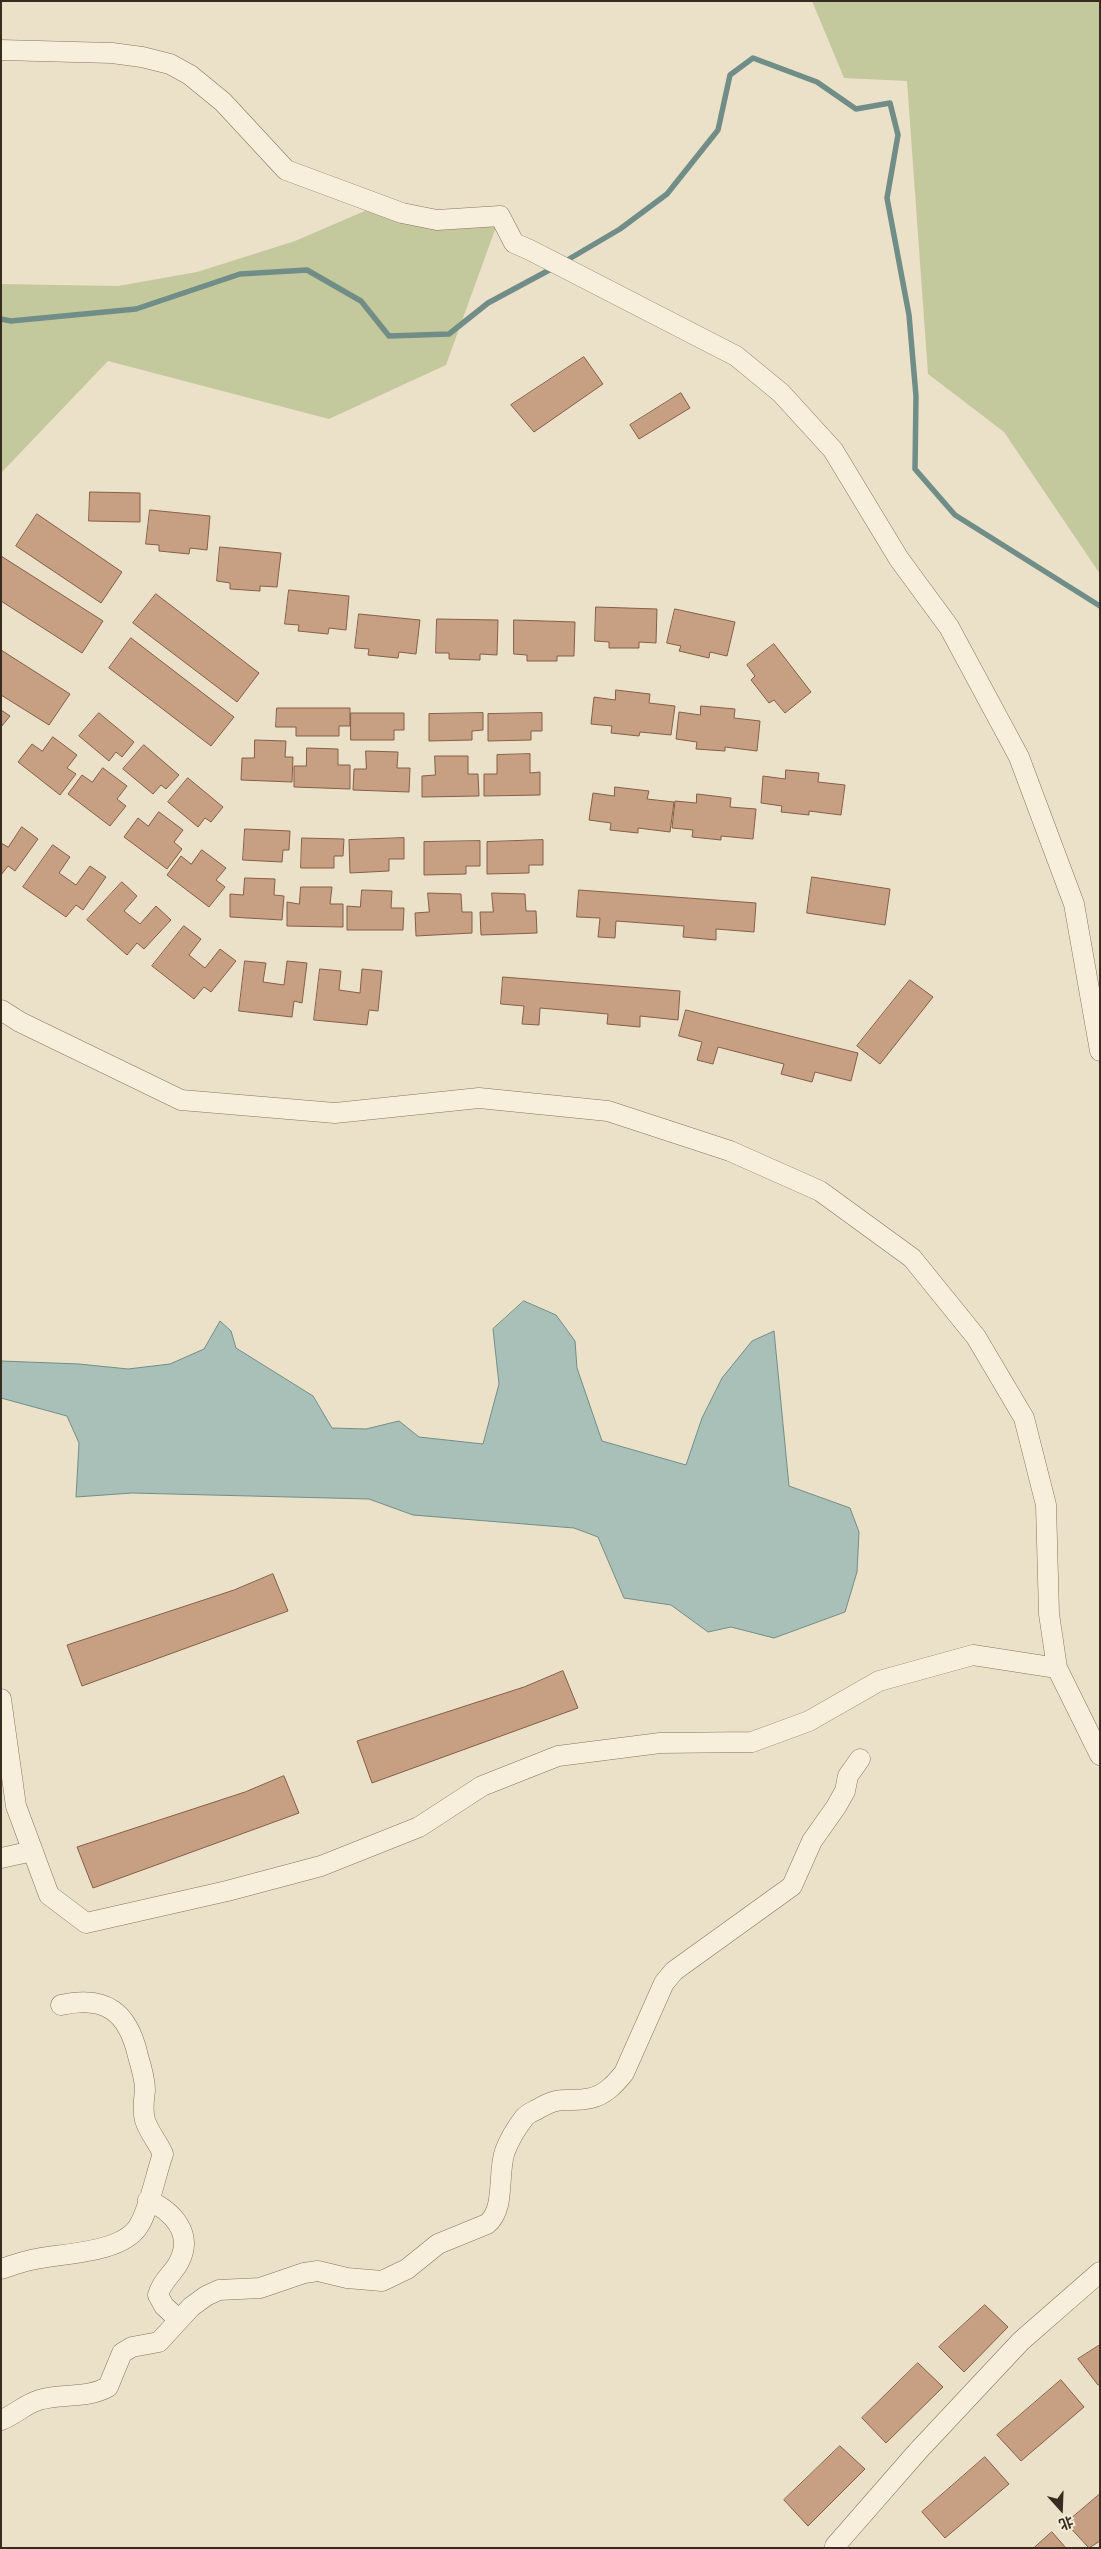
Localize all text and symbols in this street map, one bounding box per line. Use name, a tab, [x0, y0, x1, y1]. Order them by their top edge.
north arrow	[1036, 2484, 1086, 2534]
text: 北	[1056, 2512, 1076, 2535]

